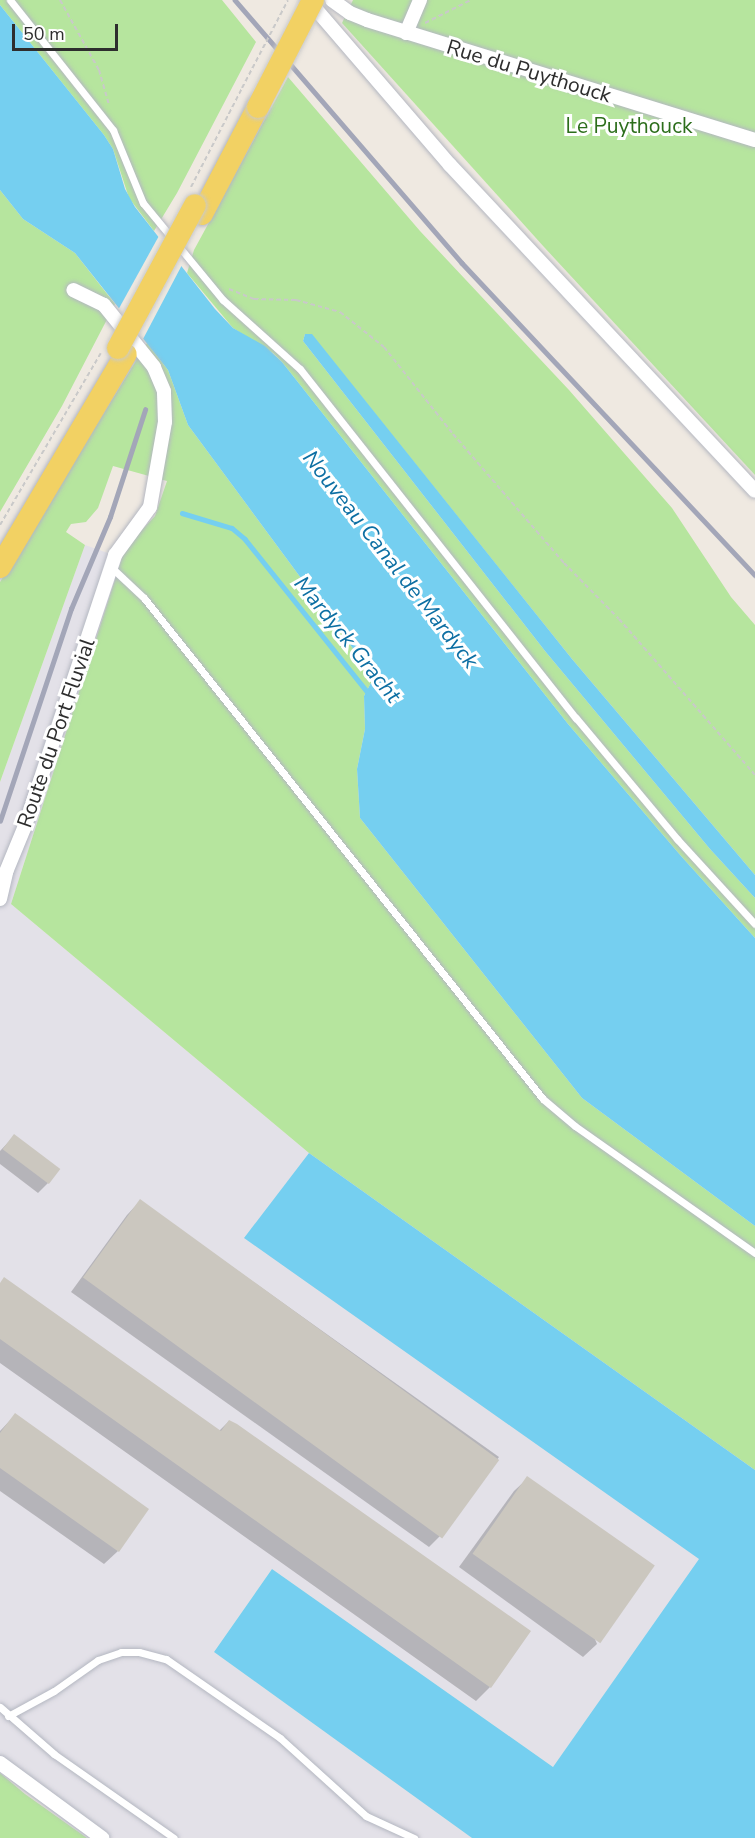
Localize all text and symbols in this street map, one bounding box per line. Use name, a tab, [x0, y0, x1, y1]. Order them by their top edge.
scale bar	[15, 12, 122, 50]
text: 50 m	[23, 22, 65, 46]
street label: Rue du Puythouck	[444, 34, 614, 108]
park label: Le Puythouck	[566, 113, 692, 139]
water label: Nouveau Canal de Mardyck	[297, 446, 483, 674]
water label: Mardyck Gracht	[288, 572, 406, 708]
street label: Route du Port Fluvial	[12, 635, 100, 831]

